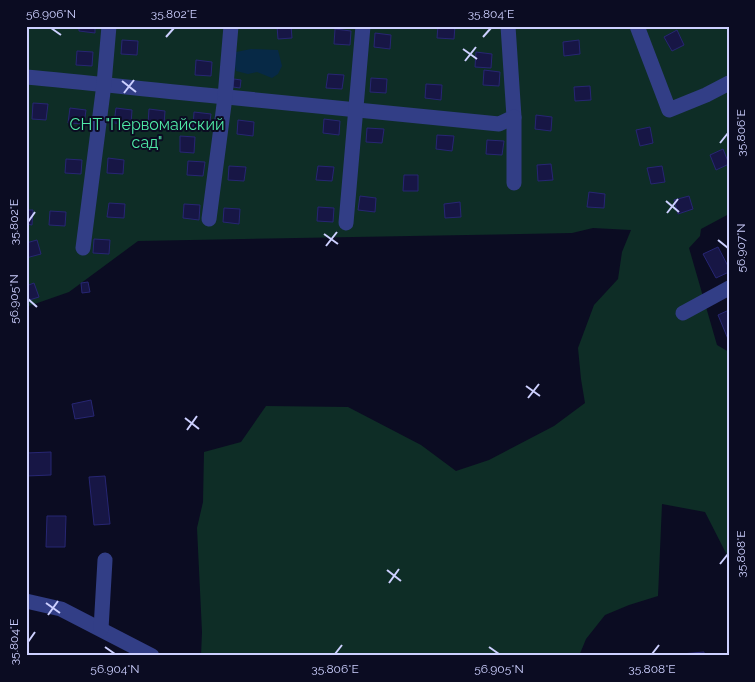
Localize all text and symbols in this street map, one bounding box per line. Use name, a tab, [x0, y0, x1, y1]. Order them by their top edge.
text: 56.906°N	[26, 7, 76, 21]
text: 35.802°E	[151, 7, 197, 21]
text: 35.804°E	[468, 7, 514, 21]
text: 35.806°E	[734, 109, 748, 157]
park label: СНТ "Первомайский сад"	[70, 115, 224, 152]
text: 35.802°E	[7, 199, 21, 245]
text: 56.907°N	[734, 223, 748, 273]
text: 56.905°N	[7, 274, 21, 324]
text: 35.808°E	[734, 530, 748, 578]
text: 35.804°E	[7, 619, 21, 665]
text: 56.904°N	[90, 662, 140, 676]
text: 35.806°E	[311, 662, 359, 676]
text: 56.905°N	[474, 662, 524, 676]
text: 35.808°E	[628, 662, 676, 676]

